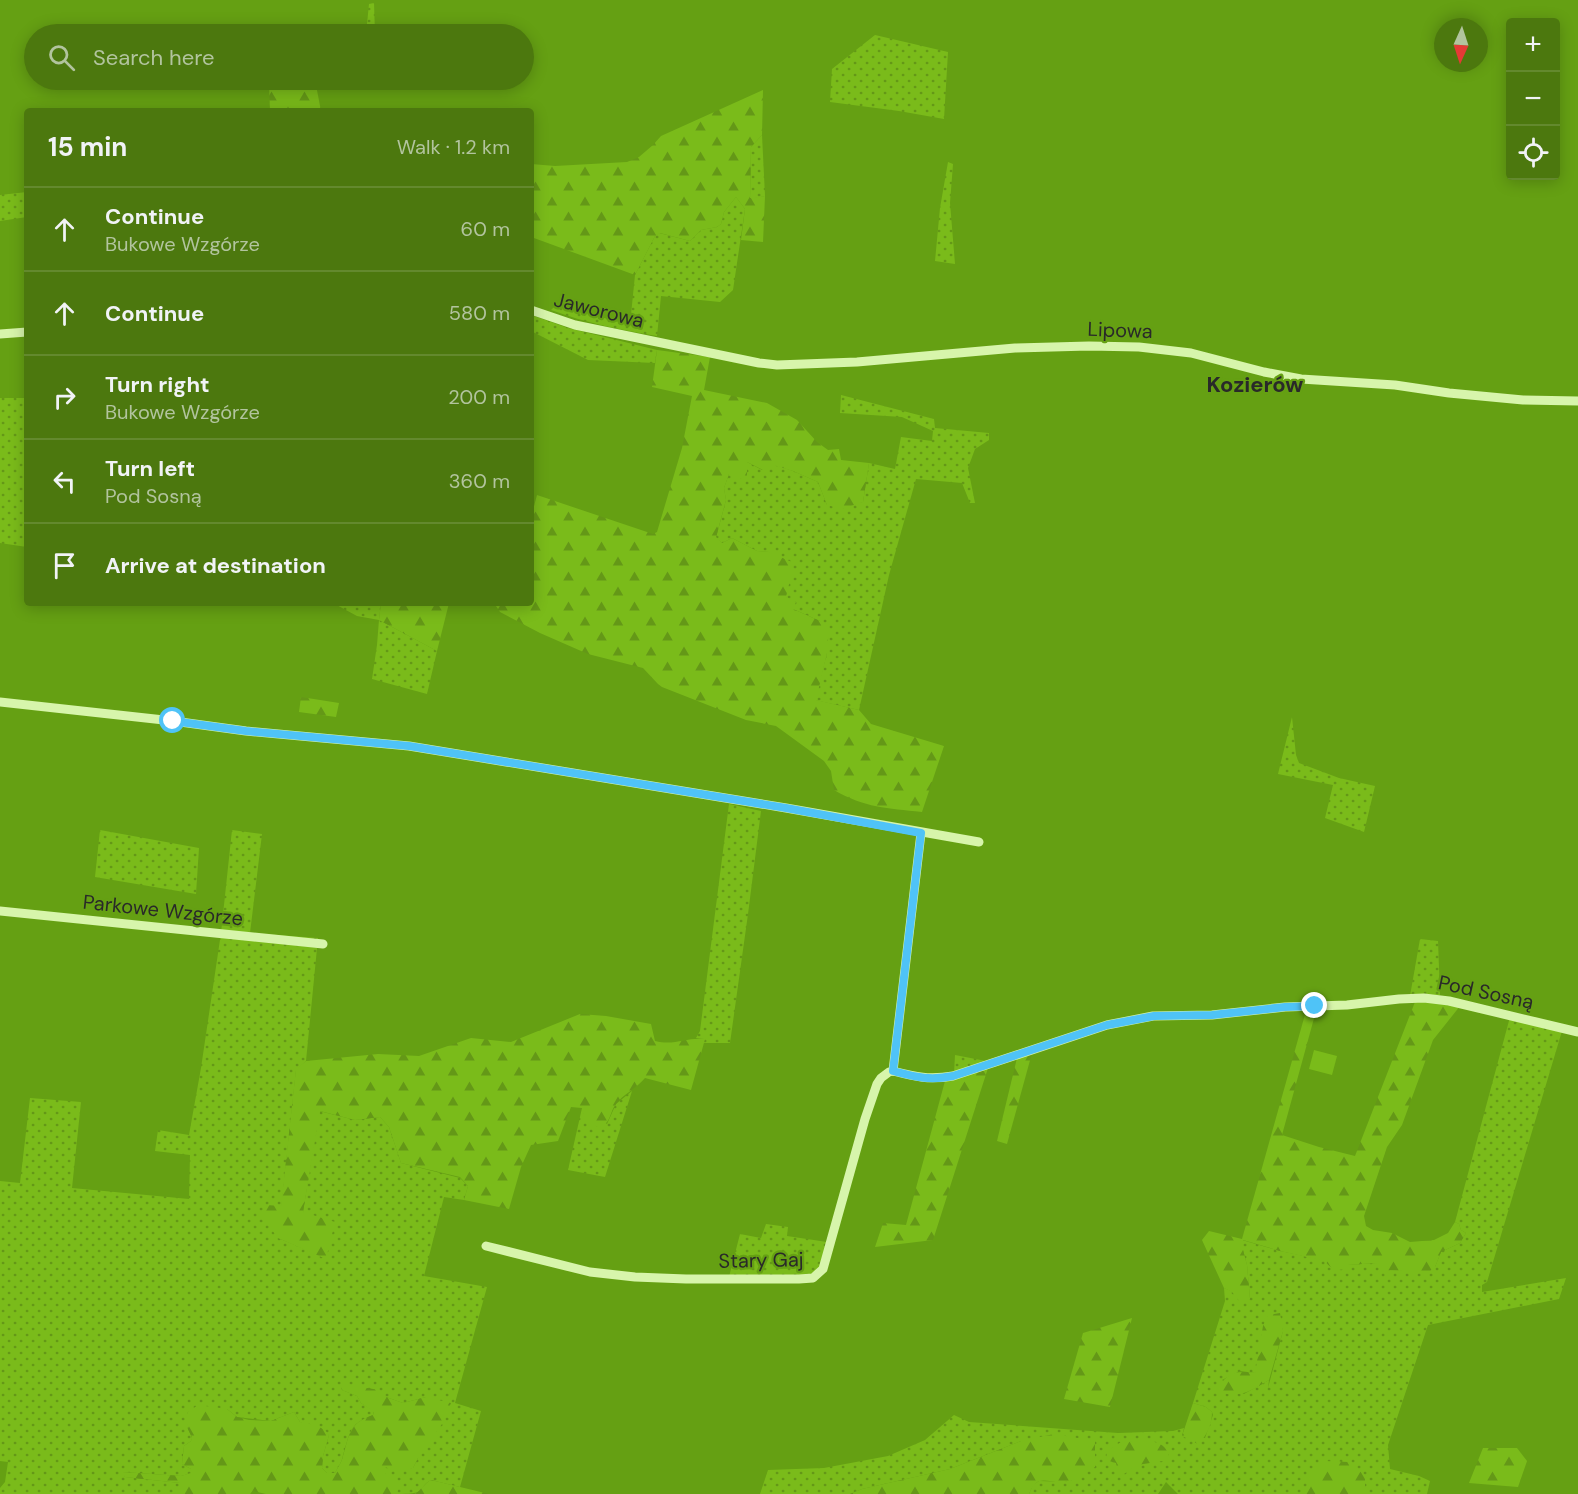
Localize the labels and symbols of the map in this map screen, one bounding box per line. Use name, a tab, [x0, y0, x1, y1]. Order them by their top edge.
north arrow	[1434, 18, 1488, 72]
street label: Jaworowa	[551, 286, 647, 334]
street label: Lipowa	[1087, 316, 1153, 344]
district label: Kozierów	[1207, 370, 1303, 399]
route start	[159, 707, 185, 733]
street label: Parkowe Wzgórze	[82, 889, 244, 931]
street label: Pod Sosną	[1436, 969, 1536, 1015]
route end	[1301, 992, 1327, 1018]
street label: Stary Gaj	[718, 1246, 804, 1274]

